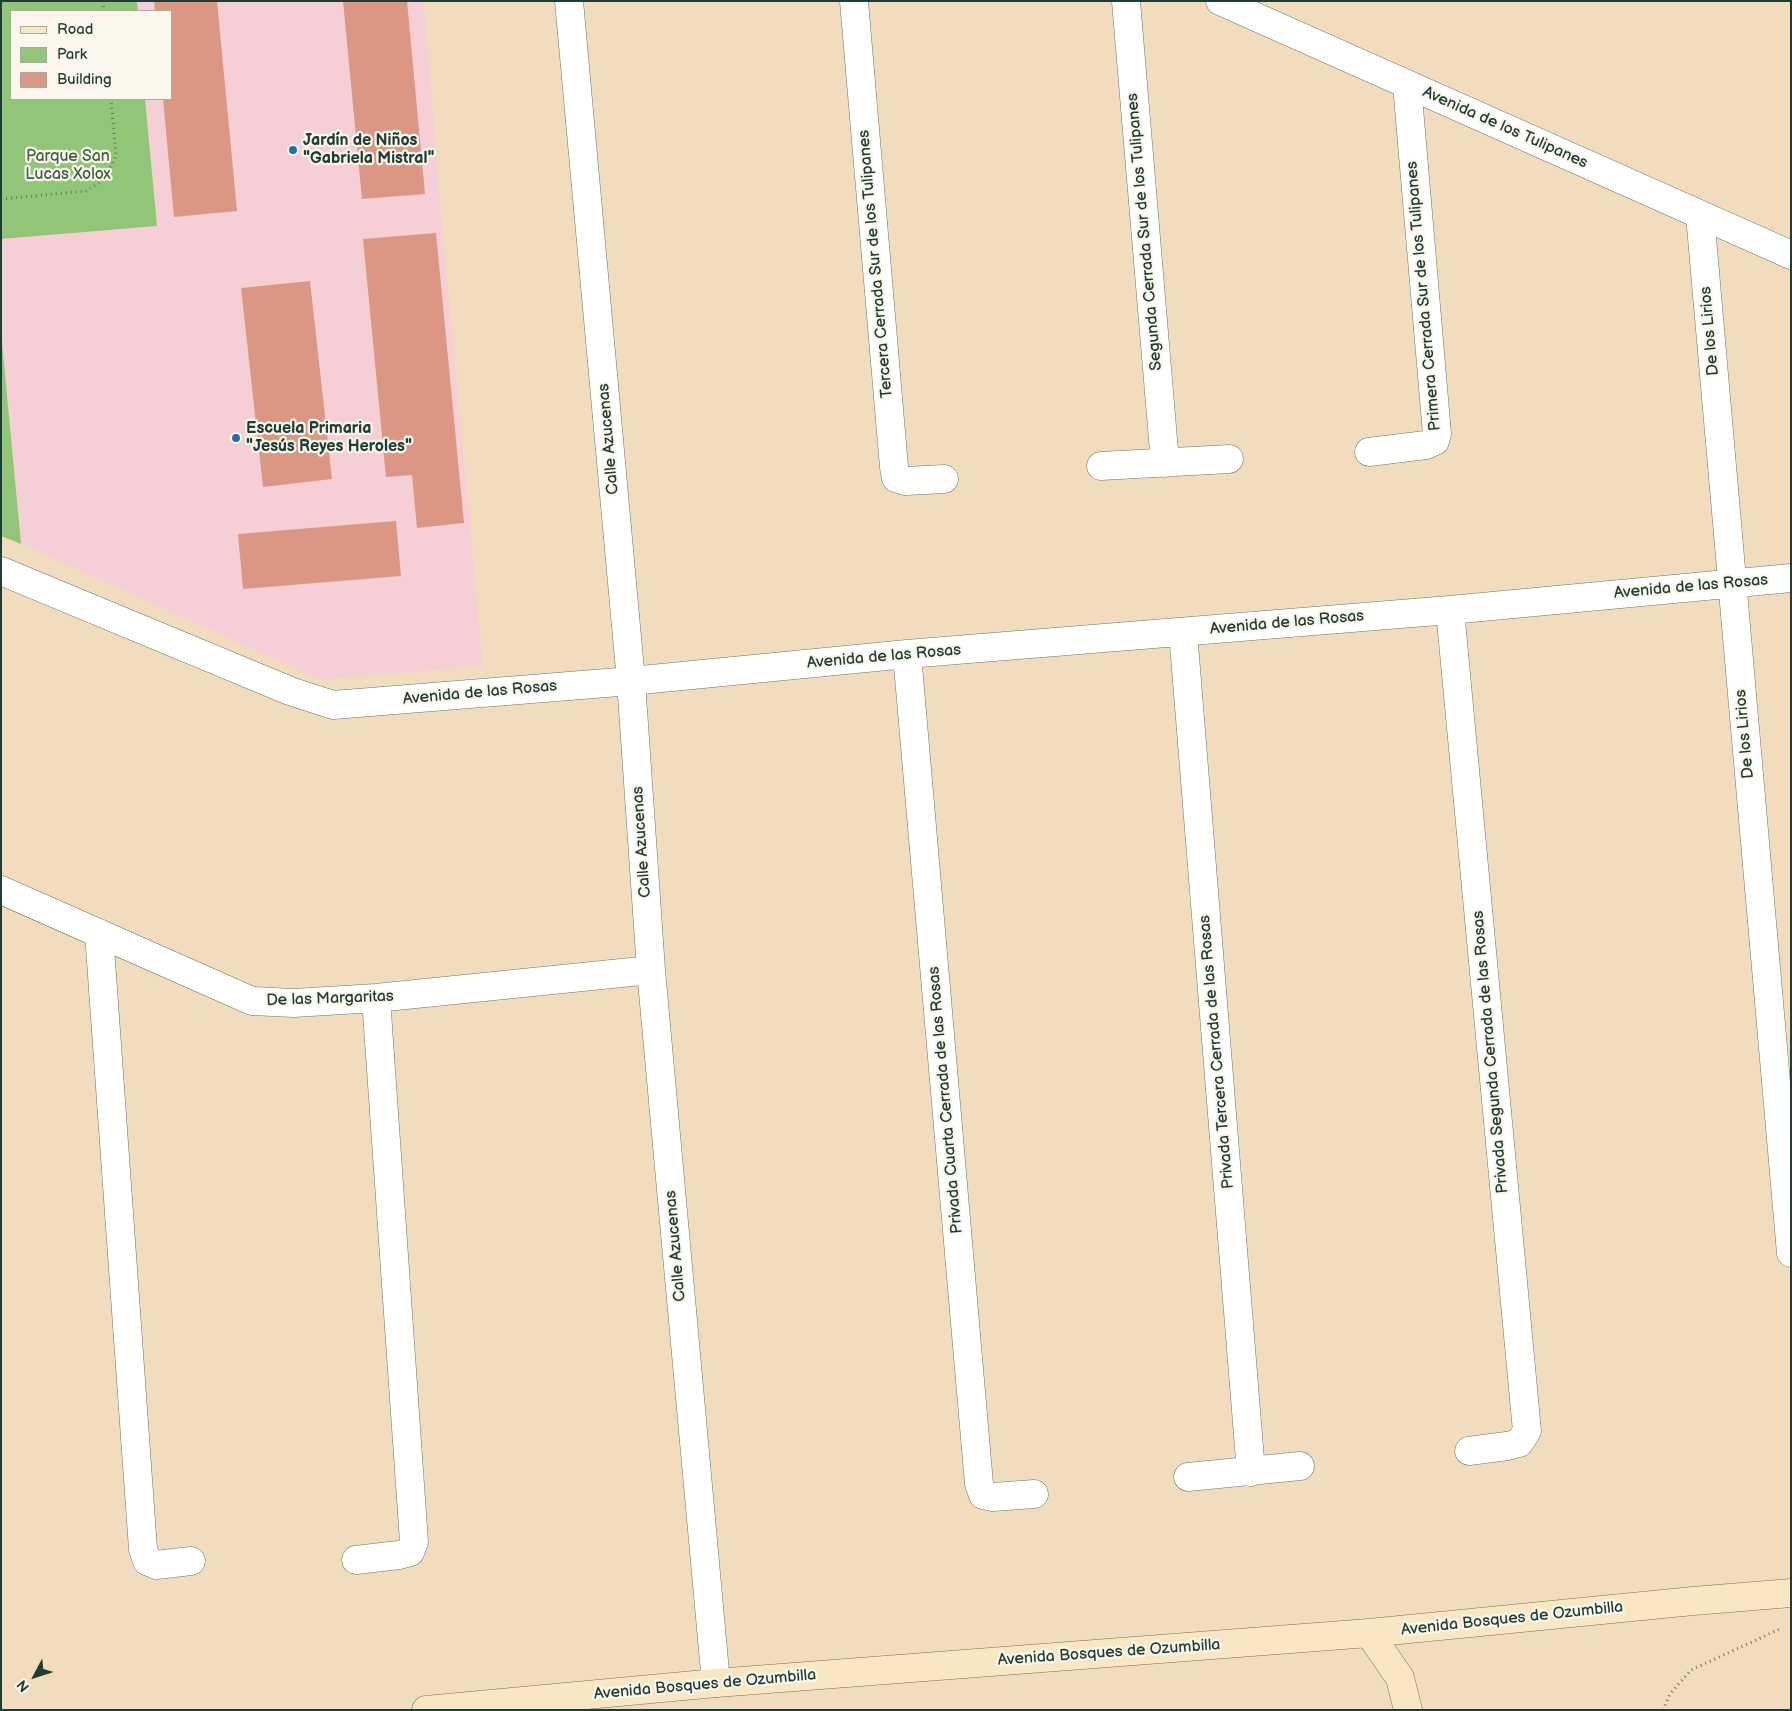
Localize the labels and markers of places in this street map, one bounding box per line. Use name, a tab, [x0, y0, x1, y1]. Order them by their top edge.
place label: Jardín de Niños "Gabriela Mistral"	[303, 131, 434, 169]
marker: Jardín de Niños "Gabriela Mistral"	[287, 144, 299, 156]
place label: Escuela Primaria "Jesús Reyes Heroles"	[246, 419, 412, 457]
marker: Escuela Primaria "Jesús Reyes Heroles"	[230, 432, 242, 444]

